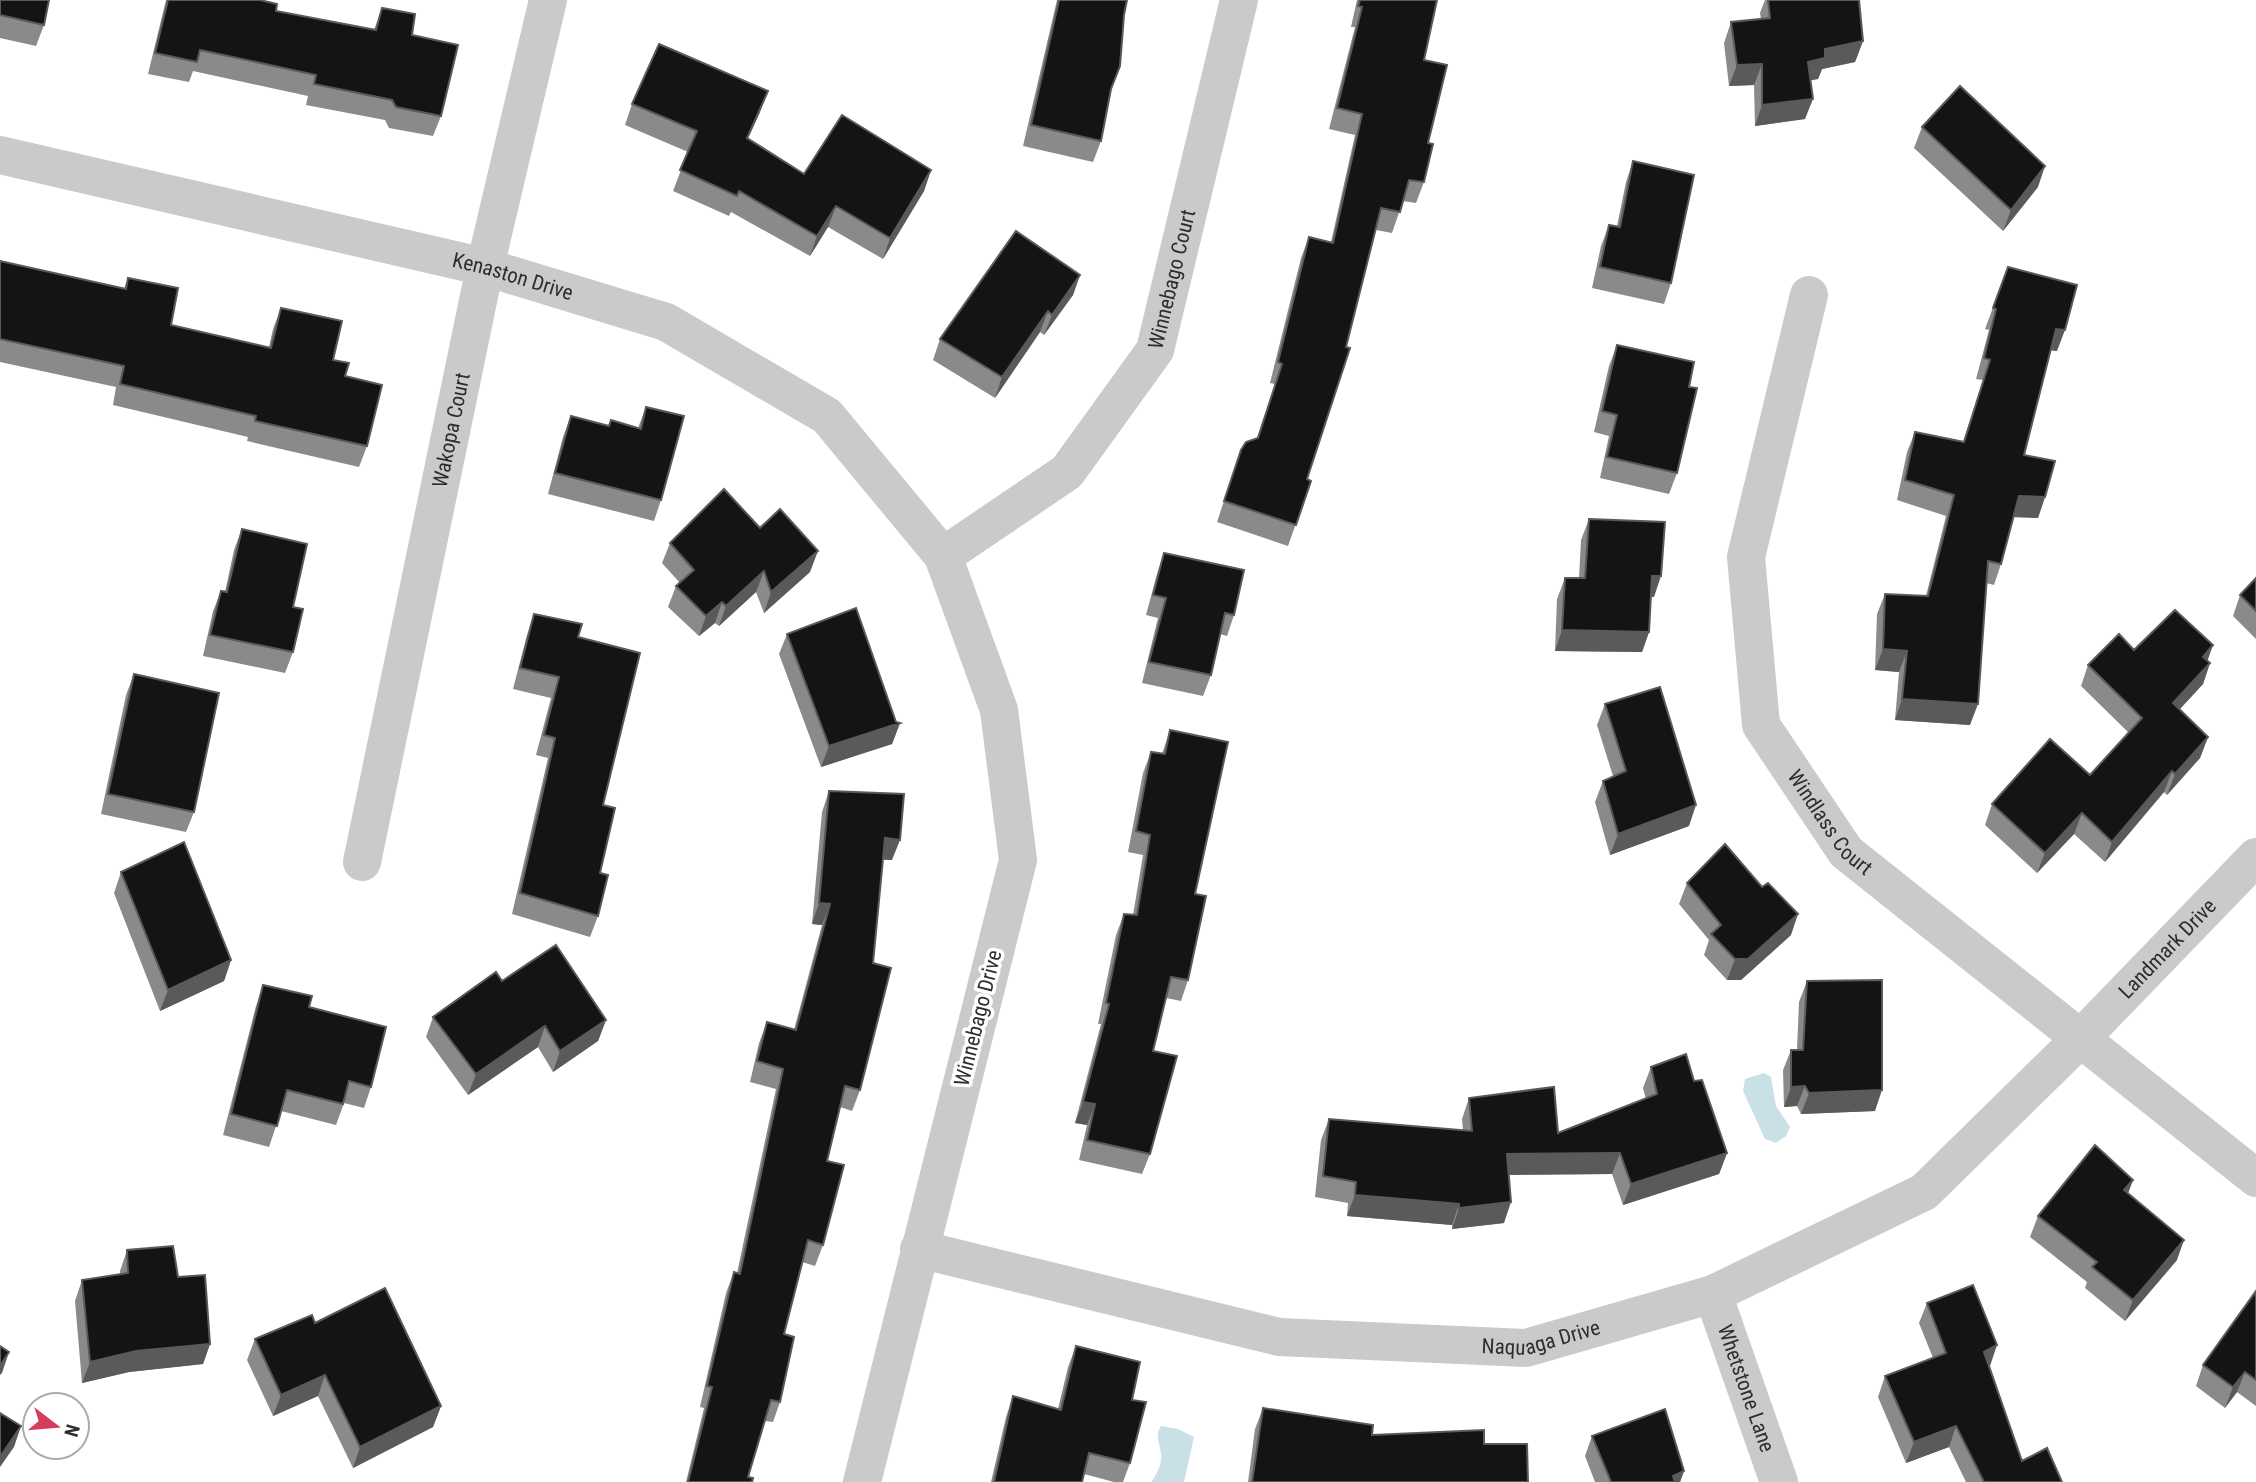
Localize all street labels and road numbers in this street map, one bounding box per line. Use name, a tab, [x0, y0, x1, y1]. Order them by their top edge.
street label: Winnebago Court	[1144, 207, 1200, 351]
street label: Kenaston Drive	[450, 248, 576, 305]
street label: Wakopa Court	[428, 371, 475, 490]
street label: Windlass Court	[1783, 766, 1877, 880]
street label: Landmark Drive	[2114, 894, 2221, 1003]
street label: Winnebago Drive	[950, 948, 1006, 1088]
street label: Naquaga Drive	[1481, 1315, 1603, 1360]
street label: Whetstone Lane	[1713, 1322, 1780, 1455]

